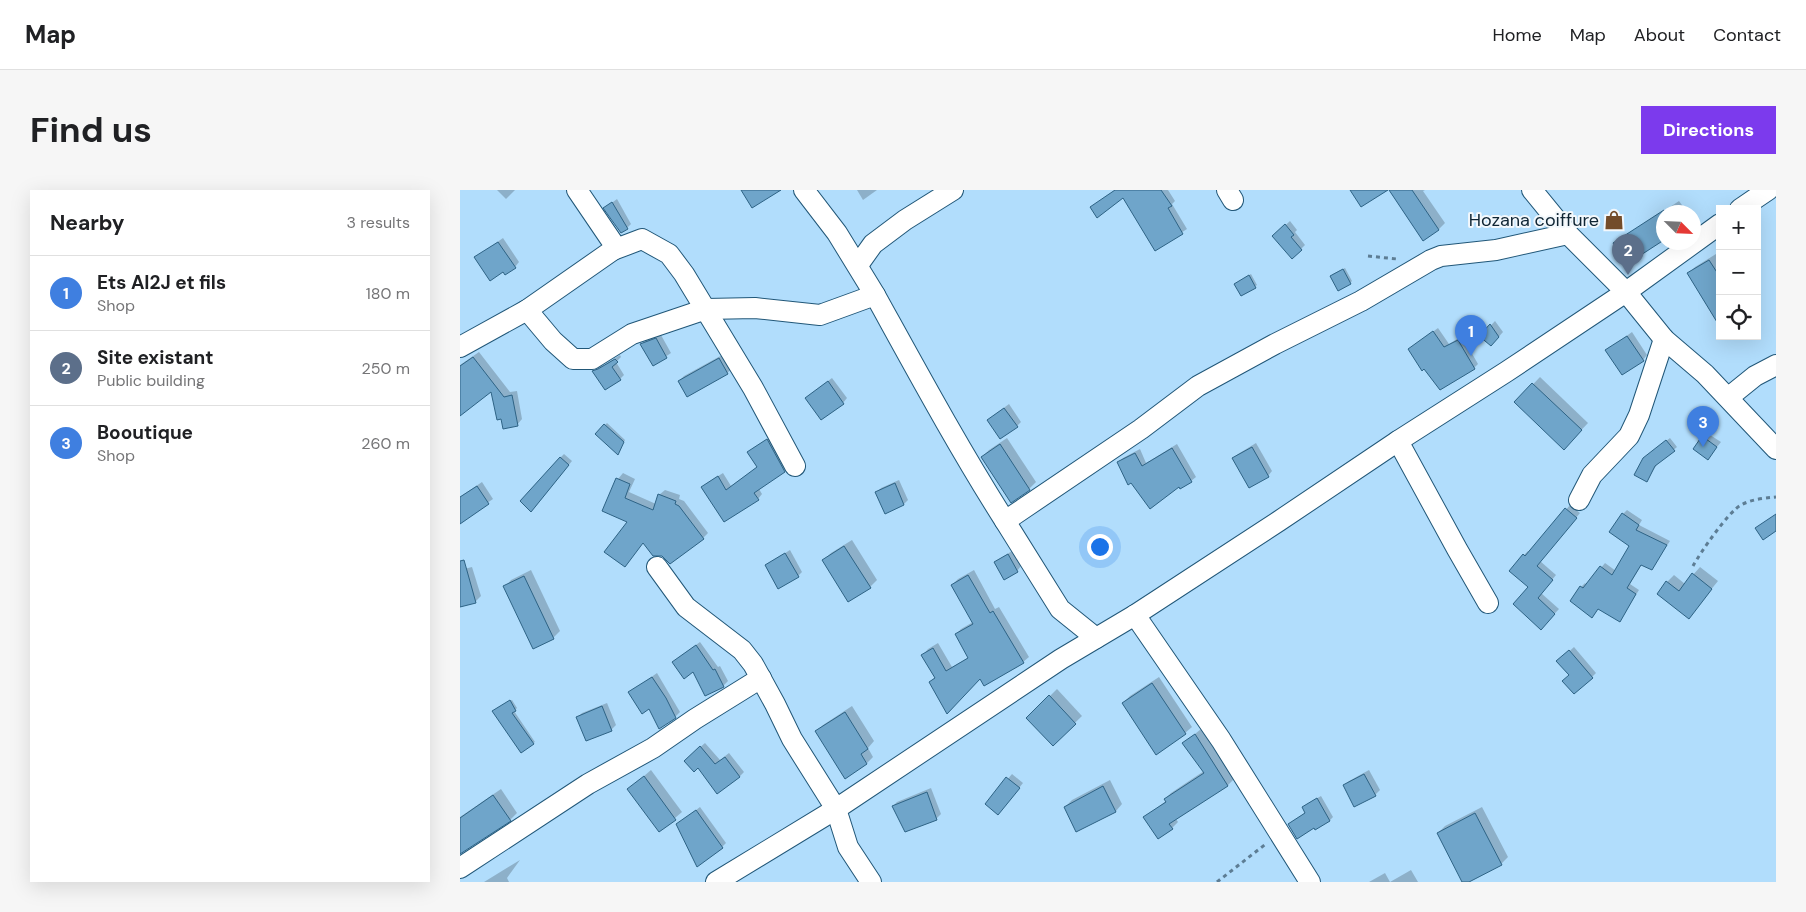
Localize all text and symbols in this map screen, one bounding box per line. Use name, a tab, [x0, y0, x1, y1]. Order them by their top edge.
text: Map	[25, 19, 76, 50]
text: Home	[1492, 23, 1542, 47]
text: Map	[1570, 23, 1606, 47]
text: About	[1634, 23, 1685, 47]
text: Contact	[1713, 23, 1781, 47]
button: Directions	[1641, 106, 1776, 154]
text: Find us	[30, 107, 152, 153]
north arrow	[1656, 205, 1701, 250]
map controls	[1716, 205, 1761, 340]
button: +	[1716, 205, 1761, 250]
place label: Hozana coiffure	[1469, 208, 1599, 232]
text: Nearby	[50, 209, 124, 237]
shop icon: Hozana coiffure	[1603, 209, 1625, 231]
text: 3 results	[347, 212, 410, 233]
pin: 2	[1612, 234, 1644, 275]
button: −	[1716, 250, 1761, 295]
text: Ets AI2J et fils	[97, 270, 226, 295]
text: 1	[63, 283, 69, 304]
text: 180 m	[366, 283, 410, 304]
text: Shop	[97, 295, 135, 316]
button: locate	[1716, 295, 1761, 340]
pin: 1	[1455, 315, 1487, 356]
text: Site existant	[97, 345, 214, 370]
text: 2	[61, 358, 71, 379]
text: 250 m	[362, 358, 410, 379]
text: Public building	[97, 370, 205, 391]
pin: 3	[1687, 406, 1719, 447]
text: Booutique	[97, 420, 193, 445]
text: 3	[61, 433, 71, 454]
text: 260 m	[361, 433, 410, 454]
text: Shop	[97, 445, 135, 466]
your location	[1087, 534, 1113, 560]

